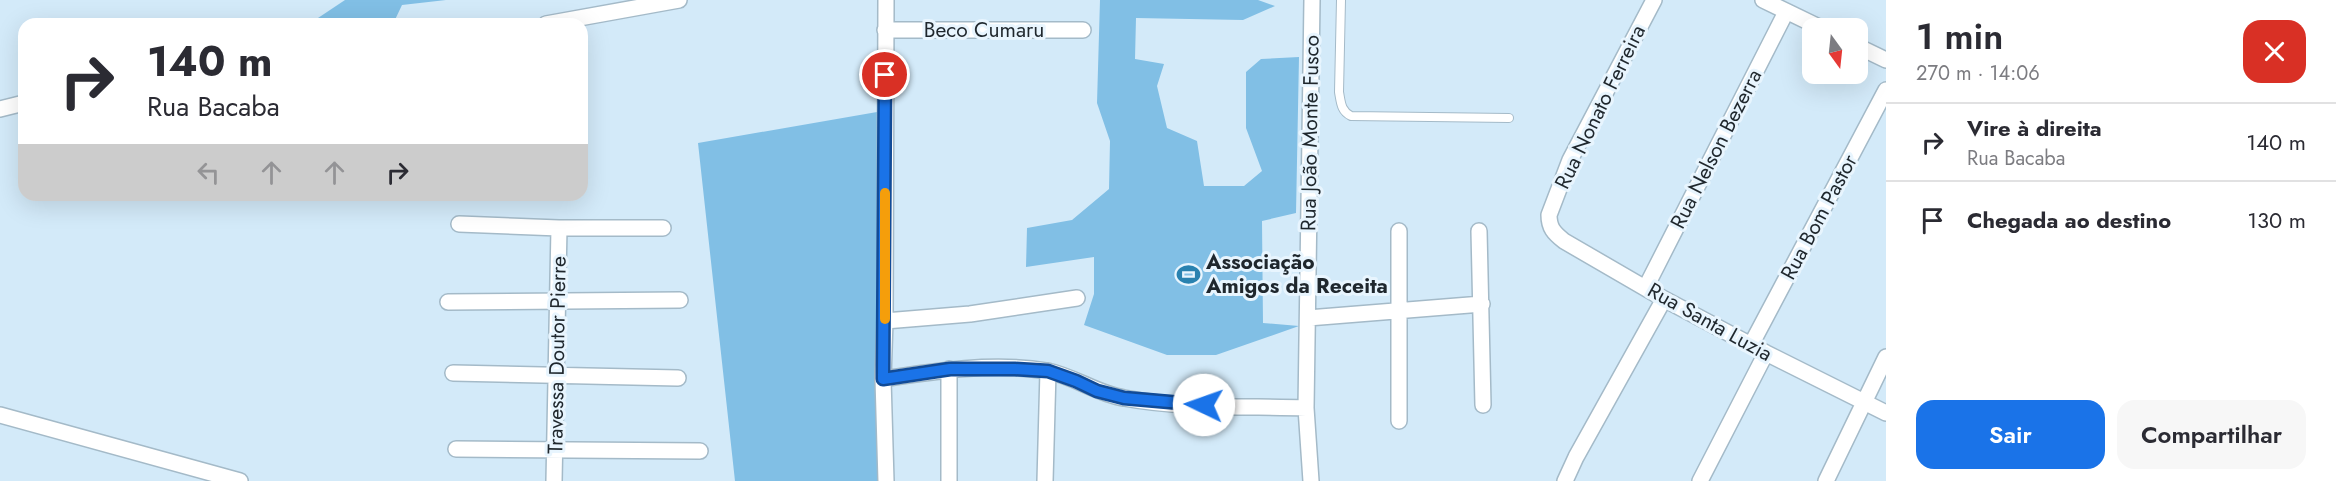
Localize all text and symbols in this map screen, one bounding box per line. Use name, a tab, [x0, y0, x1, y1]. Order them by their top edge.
text: 1 min	[1916, 10, 2003, 62]
street label: Beco Cumaru	[924, 15, 1044, 45]
north arrow	[1802, 18, 1868, 84]
map controls	[1802, 18, 1868, 84]
street label: Rua Nonato Ferreira	[1547, 20, 1653, 194]
button: close	[2243, 20, 2306, 83]
text: 140 m	[147, 31, 273, 92]
street label: Rua João Monte Fusco	[1293, 35, 1327, 231]
icon: right	[48, 42, 126, 120]
pin	[859, 49, 910, 100]
icon: arrive	[868, 58, 901, 91]
text: 270 m · 14:06	[1916, 59, 2040, 88]
street label: Rua Nelson Bezerra	[1663, 64, 1769, 234]
text: Rua Bacaba	[147, 87, 280, 126]
text: Vire à direita	[1967, 112, 2102, 144]
icon: right	[1916, 126, 1949, 159]
text: 140 m	[2246, 126, 2306, 158]
text: Rua Bacaba	[1967, 144, 2065, 173]
street label: Rua Bom Pastor	[1773, 148, 1865, 285]
icon: left	[192, 156, 225, 189]
icon: ahead	[255, 156, 288, 189]
icon: ahead	[318, 156, 351, 189]
icon: right	[381, 156, 414, 189]
icon: arrive	[1916, 204, 1949, 237]
text: Chegada ao destino	[1967, 204, 2171, 236]
text: 130 m	[2247, 204, 2306, 236]
place label: Associação Amigos da Receita	[1205, 247, 1388, 301]
street label: Travessa Doutor Pierre	[540, 256, 574, 454]
sports icon: Associação Amigos da Receita	[1175, 261, 1201, 287]
street label: Rua Santa Luzia	[1642, 275, 1778, 369]
position arrow	[1172, 373, 1236, 437]
button: Sair	[1916, 400, 2105, 469]
button: Compartilhar	[2117, 400, 2306, 469]

